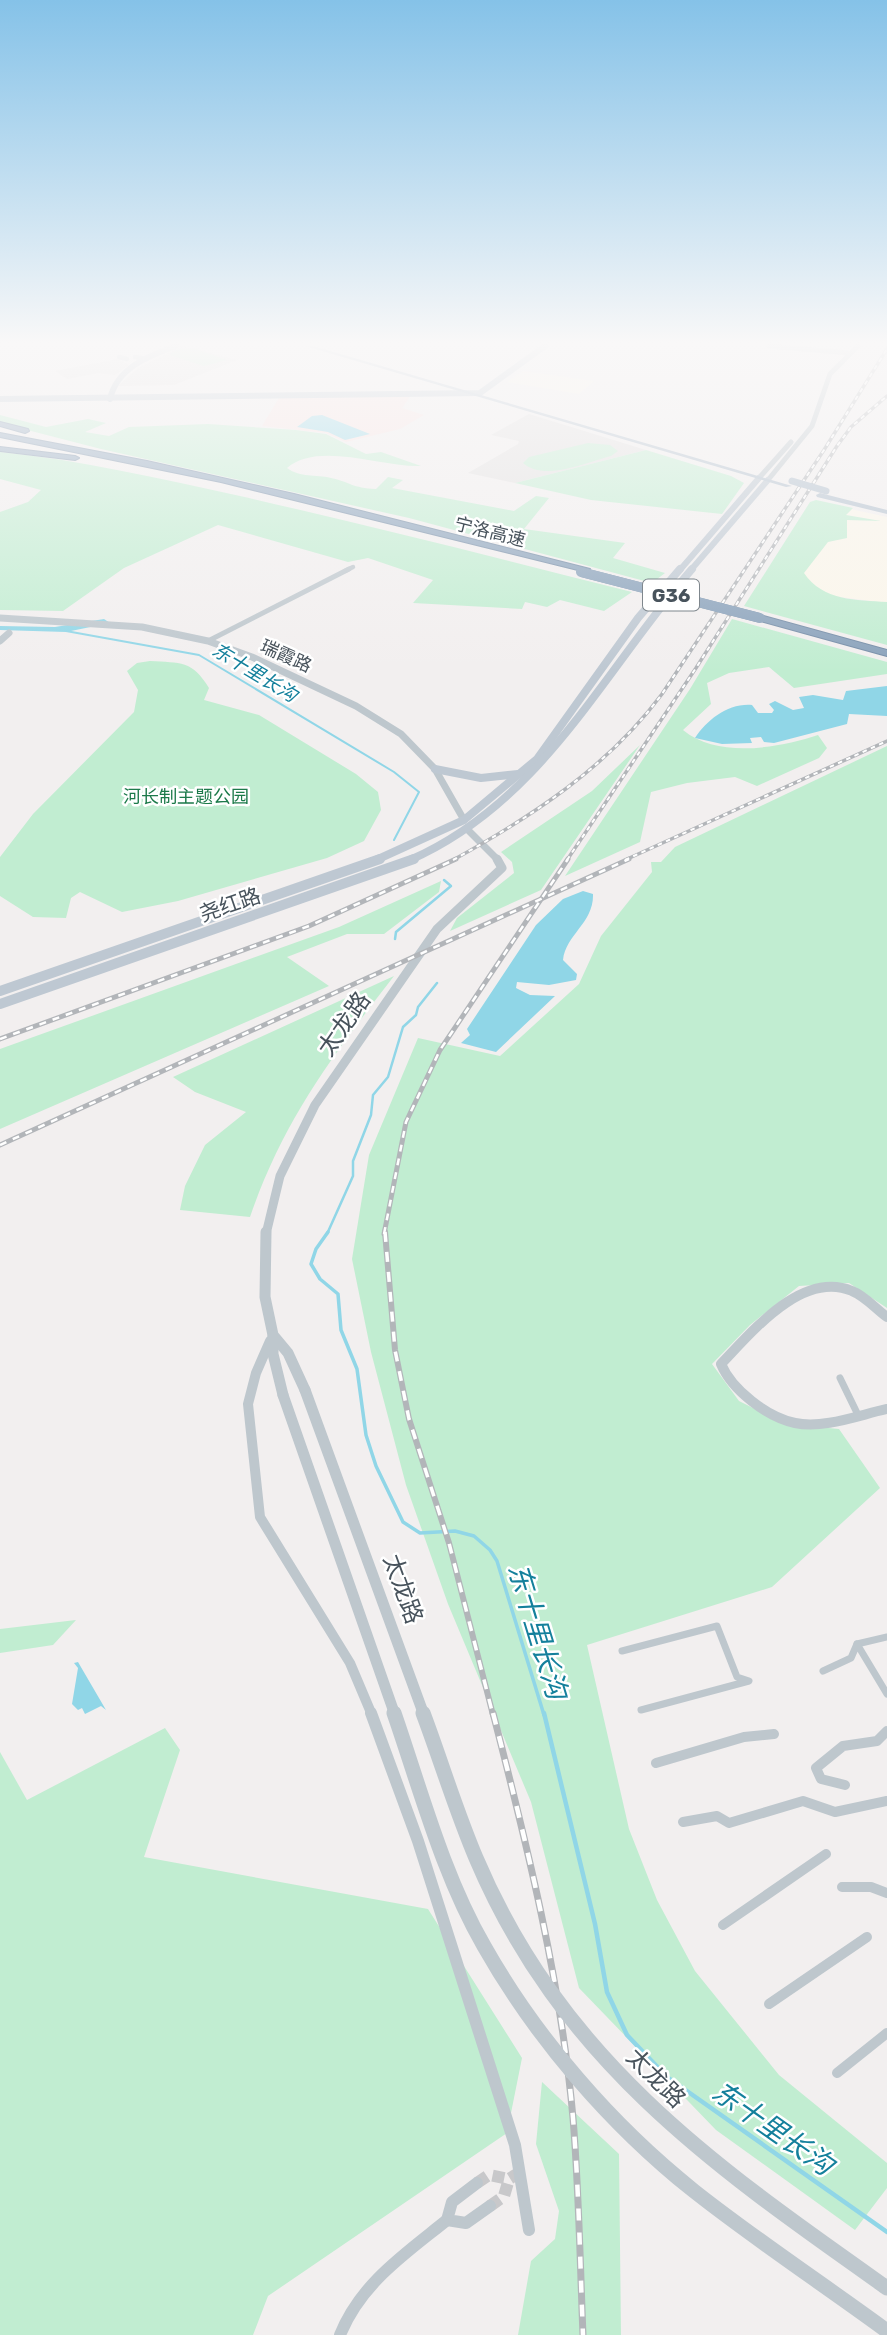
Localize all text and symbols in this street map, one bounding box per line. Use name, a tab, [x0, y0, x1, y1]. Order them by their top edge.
street label: 宁洛高速	[452, 513, 528, 551]
road number: G36	[643, 580, 699, 610]
street label: 瑞霞路	[257, 635, 315, 677]
water label: 东十里长沟	[208, 638, 303, 708]
park label: 河长制主题公园	[123, 786, 249, 808]
street label: 尧红路	[196, 882, 264, 927]
street label: 太龙路	[312, 986, 376, 1062]
street label: 太龙路	[378, 1550, 428, 1628]
water label: 东十里长沟	[501, 1559, 575, 1706]
street label: 太龙路	[621, 2043, 691, 2113]
water label: 东十里长沟	[706, 2075, 842, 2184]

